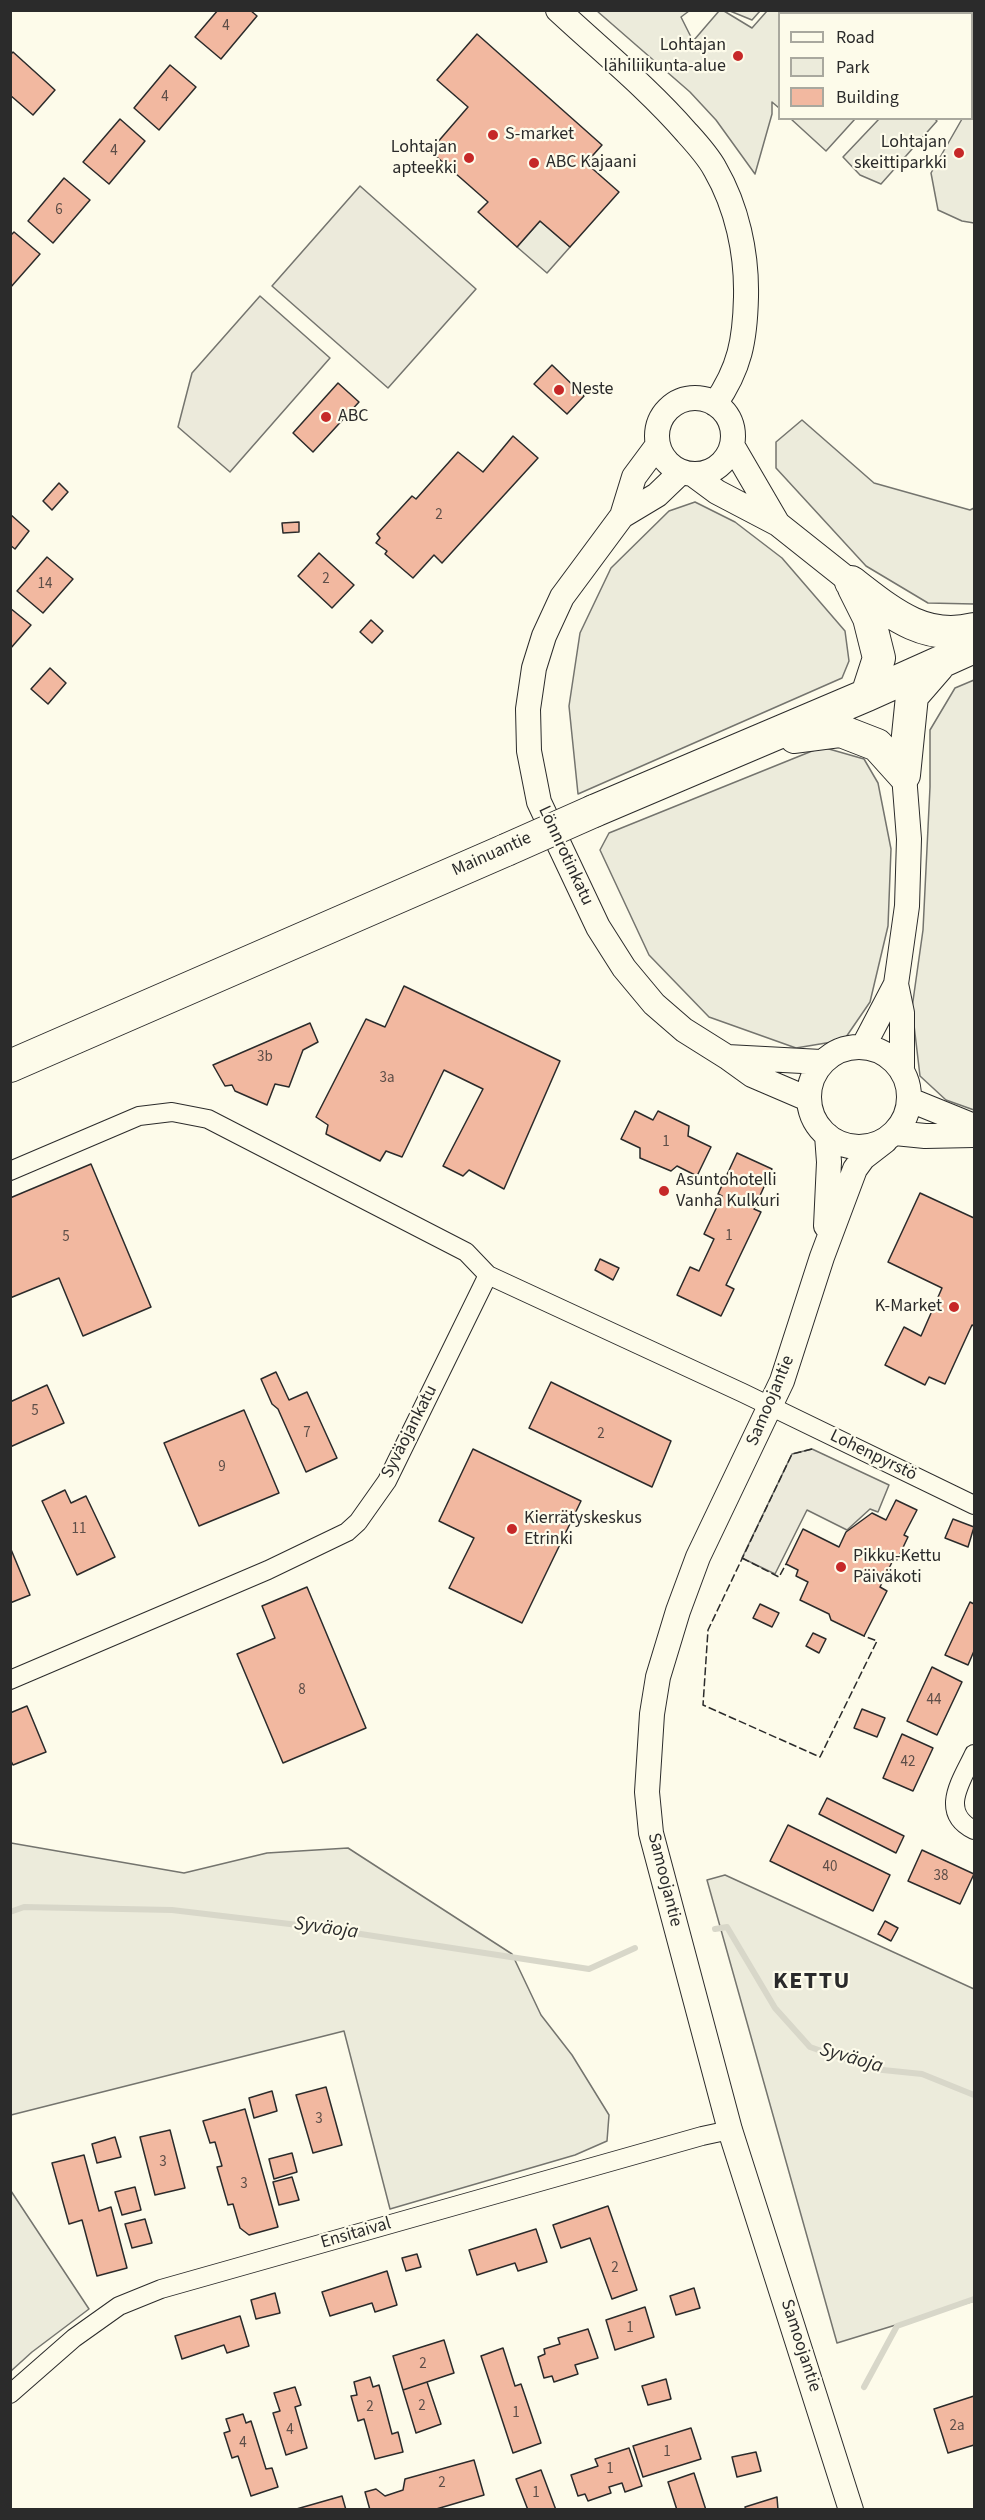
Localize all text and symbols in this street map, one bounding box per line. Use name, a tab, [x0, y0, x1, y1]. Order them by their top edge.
legend	[778, 12, 973, 120]
house number: 4	[222, 18, 230, 36]
text: Road	[836, 25, 875, 50]
place label: Lohtajan lähiliikunta-alue	[604, 35, 726, 78]
marker: Lohtajan lähiliikunta-alue	[731, 49, 745, 63]
text: Park	[836, 55, 870, 80]
text: Building	[836, 85, 899, 110]
house number: 4	[161, 89, 169, 107]
place label: S-market	[505, 124, 574, 146]
marker: S-market	[486, 128, 500, 142]
place label: Lohtajan skeittiparkki	[854, 132, 947, 174]
place label: Lohtajan apteekki	[391, 137, 457, 180]
house number: 4	[110, 143, 118, 161]
marker: Lohtajan skeittiparkki	[952, 146, 966, 160]
marker: Lohtajan apteekki	[462, 151, 476, 165]
place label: ABC Kajaani	[546, 152, 637, 174]
marker: ABC Kajaani	[527, 156, 541, 170]
house number: 6	[55, 202, 63, 220]
place label: Neste	[571, 379, 614, 401]
marker: Neste	[552, 383, 566, 397]
place label: ABC	[338, 406, 369, 428]
marker: ABC	[319, 410, 333, 424]
house number: 2	[435, 507, 443, 525]
house number: 2	[322, 571, 330, 589]
house number: 14	[38, 576, 52, 594]
street label: Lönnrotinkatu	[533, 803, 597, 909]
street label: Mainuantie	[449, 828, 535, 882]
house number: 3b	[257, 1049, 273, 1067]
house number: 3a	[379, 1070, 395, 1088]
house number: 1	[662, 1134, 670, 1152]
place label: Asuntohotelli Vanha Kulkuri	[676, 1170, 780, 1212]
marker: Asuntohotelli Vanha Kulkuri	[657, 1184, 671, 1198]
house number: 1	[725, 1228, 733, 1246]
house number: 5	[62, 1229, 70, 1247]
place label: K-Market	[875, 1296, 942, 1318]
marker: K-Market	[947, 1300, 961, 1314]
street label: Samoojantie	[742, 1353, 800, 1449]
street label: Syväojankatu	[377, 1382, 443, 1482]
house number: 5	[31, 1403, 39, 1421]
house number: 7	[303, 1425, 311, 1443]
house number: 2	[597, 1426, 605, 1444]
street label: Lohenpyrstö	[826, 1426, 920, 1486]
house number: 9	[218, 1459, 226, 1477]
place label: Kierrätyskeskus Etrinki	[524, 1508, 642, 1550]
house number: 11	[72, 1521, 86, 1539]
marker: Kierrätyskeskus Etrinki	[505, 1522, 519, 1536]
place label: Pikku-Kettu Päiväkoti	[853, 1546, 941, 1588]
marker: Pikku-Kettu Päiväkoti	[834, 1560, 848, 1574]
house number: 8	[298, 1682, 306, 1700]
house number: 44	[927, 1692, 941, 1710]
house number: 42	[901, 1754, 915, 1772]
street label: Samoojantie	[642, 1831, 686, 1929]
house number: 40	[823, 1859, 837, 1877]
house number: 38	[934, 1868, 948, 1886]
water label: Syväoja	[292, 1913, 360, 1945]
district label: KETTU	[773, 1969, 851, 1997]
water label: Syväoja	[817, 2039, 885, 2079]
house number: 3	[315, 2111, 323, 2129]
house number: 3	[159, 2154, 167, 2172]
house number: 3	[240, 2176, 248, 2194]
street label: Ensitaival	[318, 2214, 394, 2254]
house number: 2	[611, 2260, 619, 2278]
street label: Samoojantie	[775, 2297, 825, 2395]
house number: 1	[626, 2320, 634, 2338]
house number: 2	[419, 2356, 427, 2374]
house number: 2	[418, 2398, 426, 2416]
house number: 2	[366, 2399, 374, 2417]
house number: 1	[512, 2405, 520, 2423]
house number: 2a	[949, 2418, 965, 2436]
house number: 4	[286, 2422, 294, 2440]
house number: 4	[239, 2435, 247, 2453]
house number: 1	[663, 2444, 671, 2462]
house number: 1	[606, 2461, 614, 2479]
house number: 2	[438, 2475, 446, 2493]
house number: 1	[532, 2485, 540, 2503]

